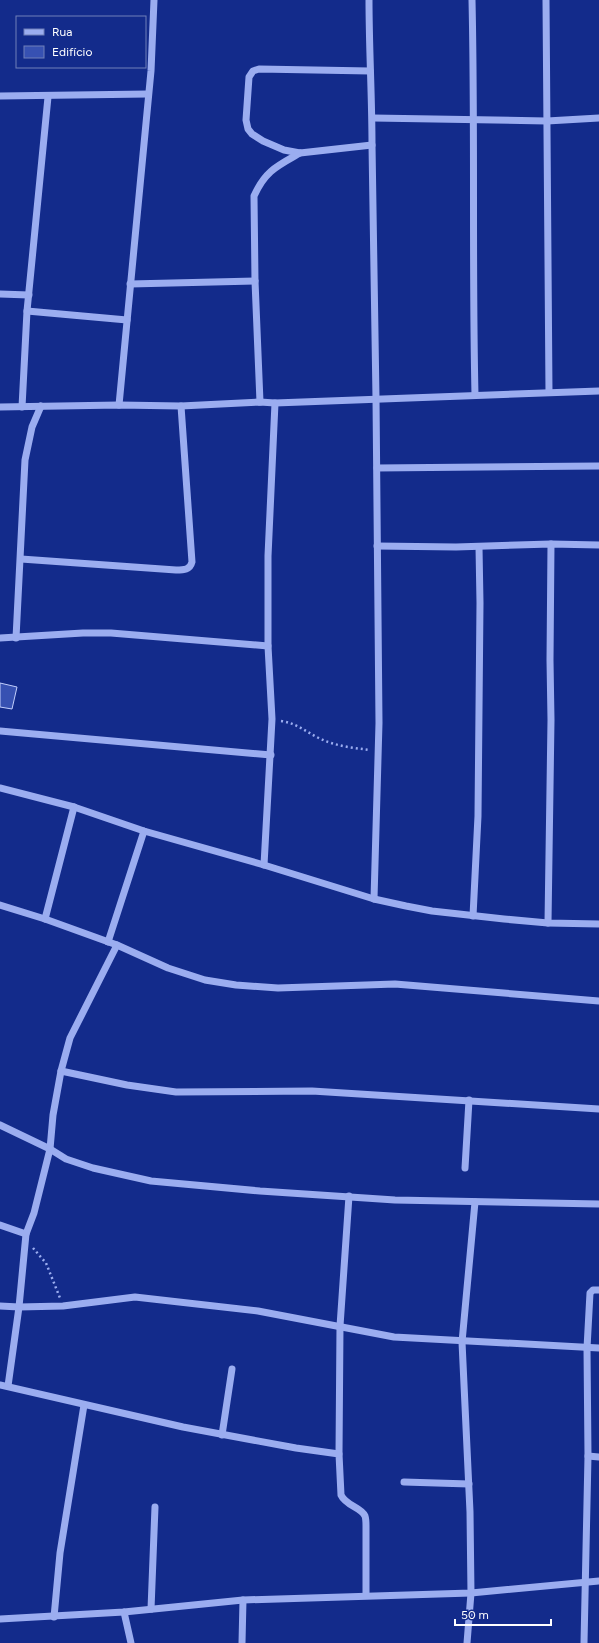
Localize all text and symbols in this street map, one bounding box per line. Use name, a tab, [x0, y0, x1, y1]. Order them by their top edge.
legend	[16, 16, 146, 68]
text: Rua	[52, 25, 72, 39]
text: Edifício	[52, 45, 92, 59]
scale bar	[455, 1601, 551, 1627]
text: 50 m	[461, 1608, 489, 1622]

